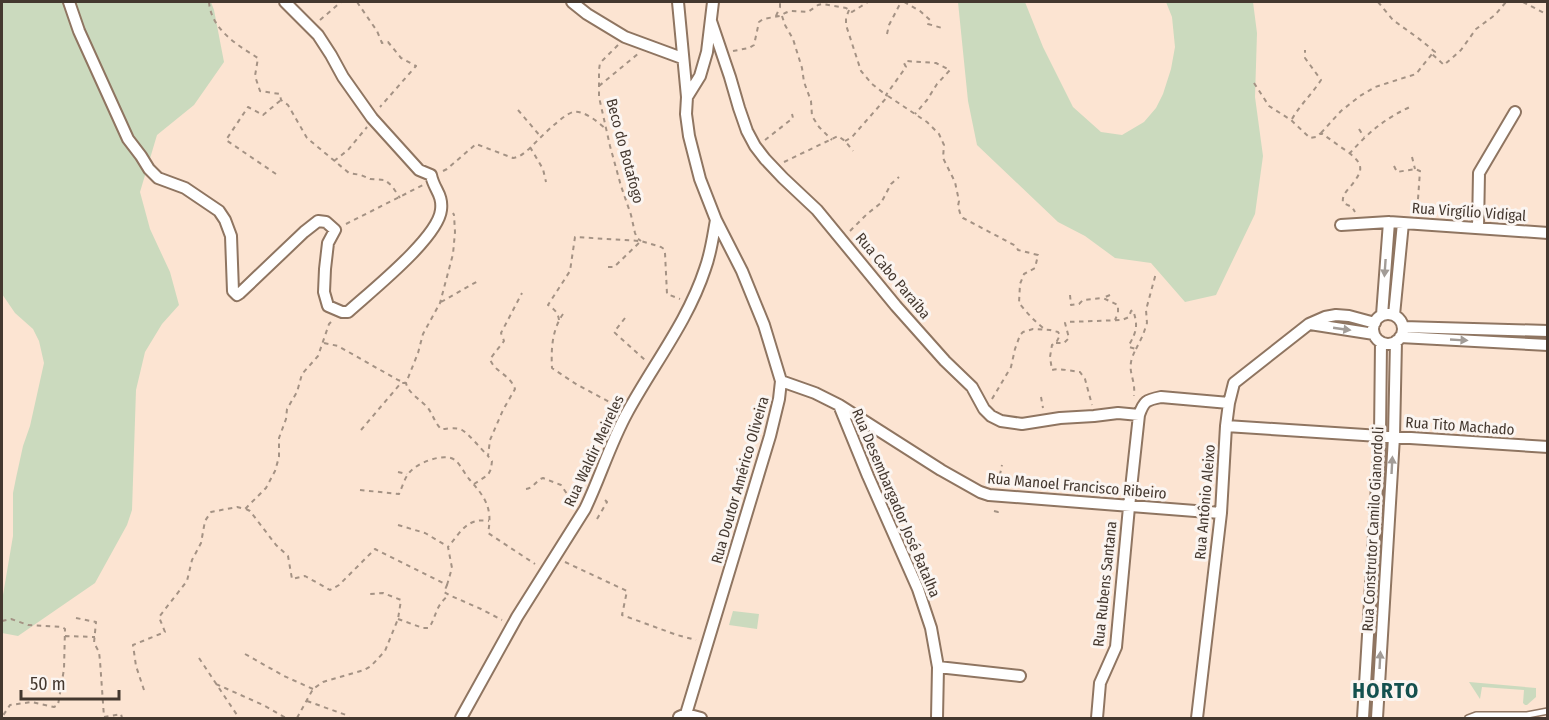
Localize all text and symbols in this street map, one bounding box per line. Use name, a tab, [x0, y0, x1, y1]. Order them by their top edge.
street label: Beco do Botafogo	[602, 97, 648, 206]
street label: Rua Virgílio Vidigal	[1411, 199, 1527, 225]
street label: Rua Cabo Paraíba	[852, 229, 934, 323]
one-way arrow	[1381, 259, 1390, 278]
one-way arrow	[1332, 324, 1351, 333]
one-way arrow	[1449, 335, 1468, 345]
street label: Rua Waldir Meireles	[560, 392, 628, 510]
street label: Rua Doutor Américo Oliveira	[707, 394, 773, 566]
street label: Rua Desembargador José Batalha	[848, 406, 944, 600]
street label: Rua Tito Machado	[1405, 413, 1515, 439]
street label: Rua Construtor Camilo Gianordoli	[1359, 426, 1387, 632]
street label: Rua Antônio Aleixo	[1191, 444, 1219, 560]
one-way arrow	[1387, 456, 1397, 475]
street label: Rua Manoel Francisco Ribeiro	[987, 469, 1167, 503]
street label: Rua Rubens Santana	[1089, 520, 1121, 648]
one-way arrow	[1376, 651, 1385, 670]
scale bar	[21, 663, 118, 701]
text: 50 m	[30, 673, 66, 695]
district label: HORTO	[1352, 678, 1420, 704]

